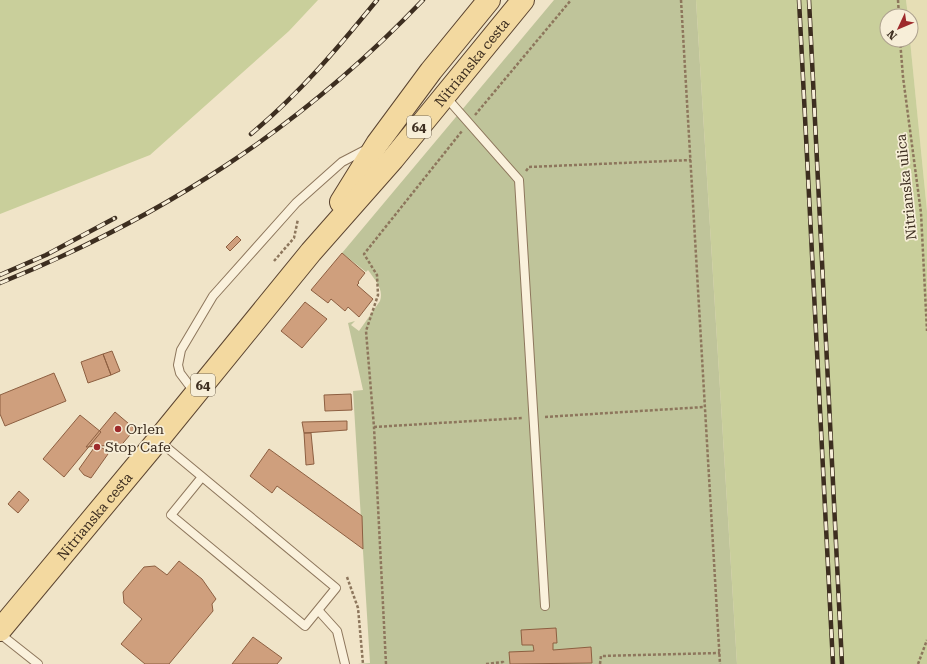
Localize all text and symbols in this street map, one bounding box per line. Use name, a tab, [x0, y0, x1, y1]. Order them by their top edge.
north arrow	[879, 8, 919, 48]
street label: Nitrianska cesta	[431, 15, 513, 110]
text: N	[884, 27, 900, 42]
road number: 64	[407, 116, 431, 138]
street label: Nitrianska ulica	[892, 133, 920, 241]
road number: 64	[191, 374, 215, 396]
place label: Orlen	[126, 421, 164, 437]
marker: Orlen	[113, 424, 123, 434]
place label: Stop Cafe	[105, 439, 171, 455]
marker: Stop Cafe	[92, 442, 102, 452]
street label: Nitrianska cesta	[54, 469, 136, 563]

